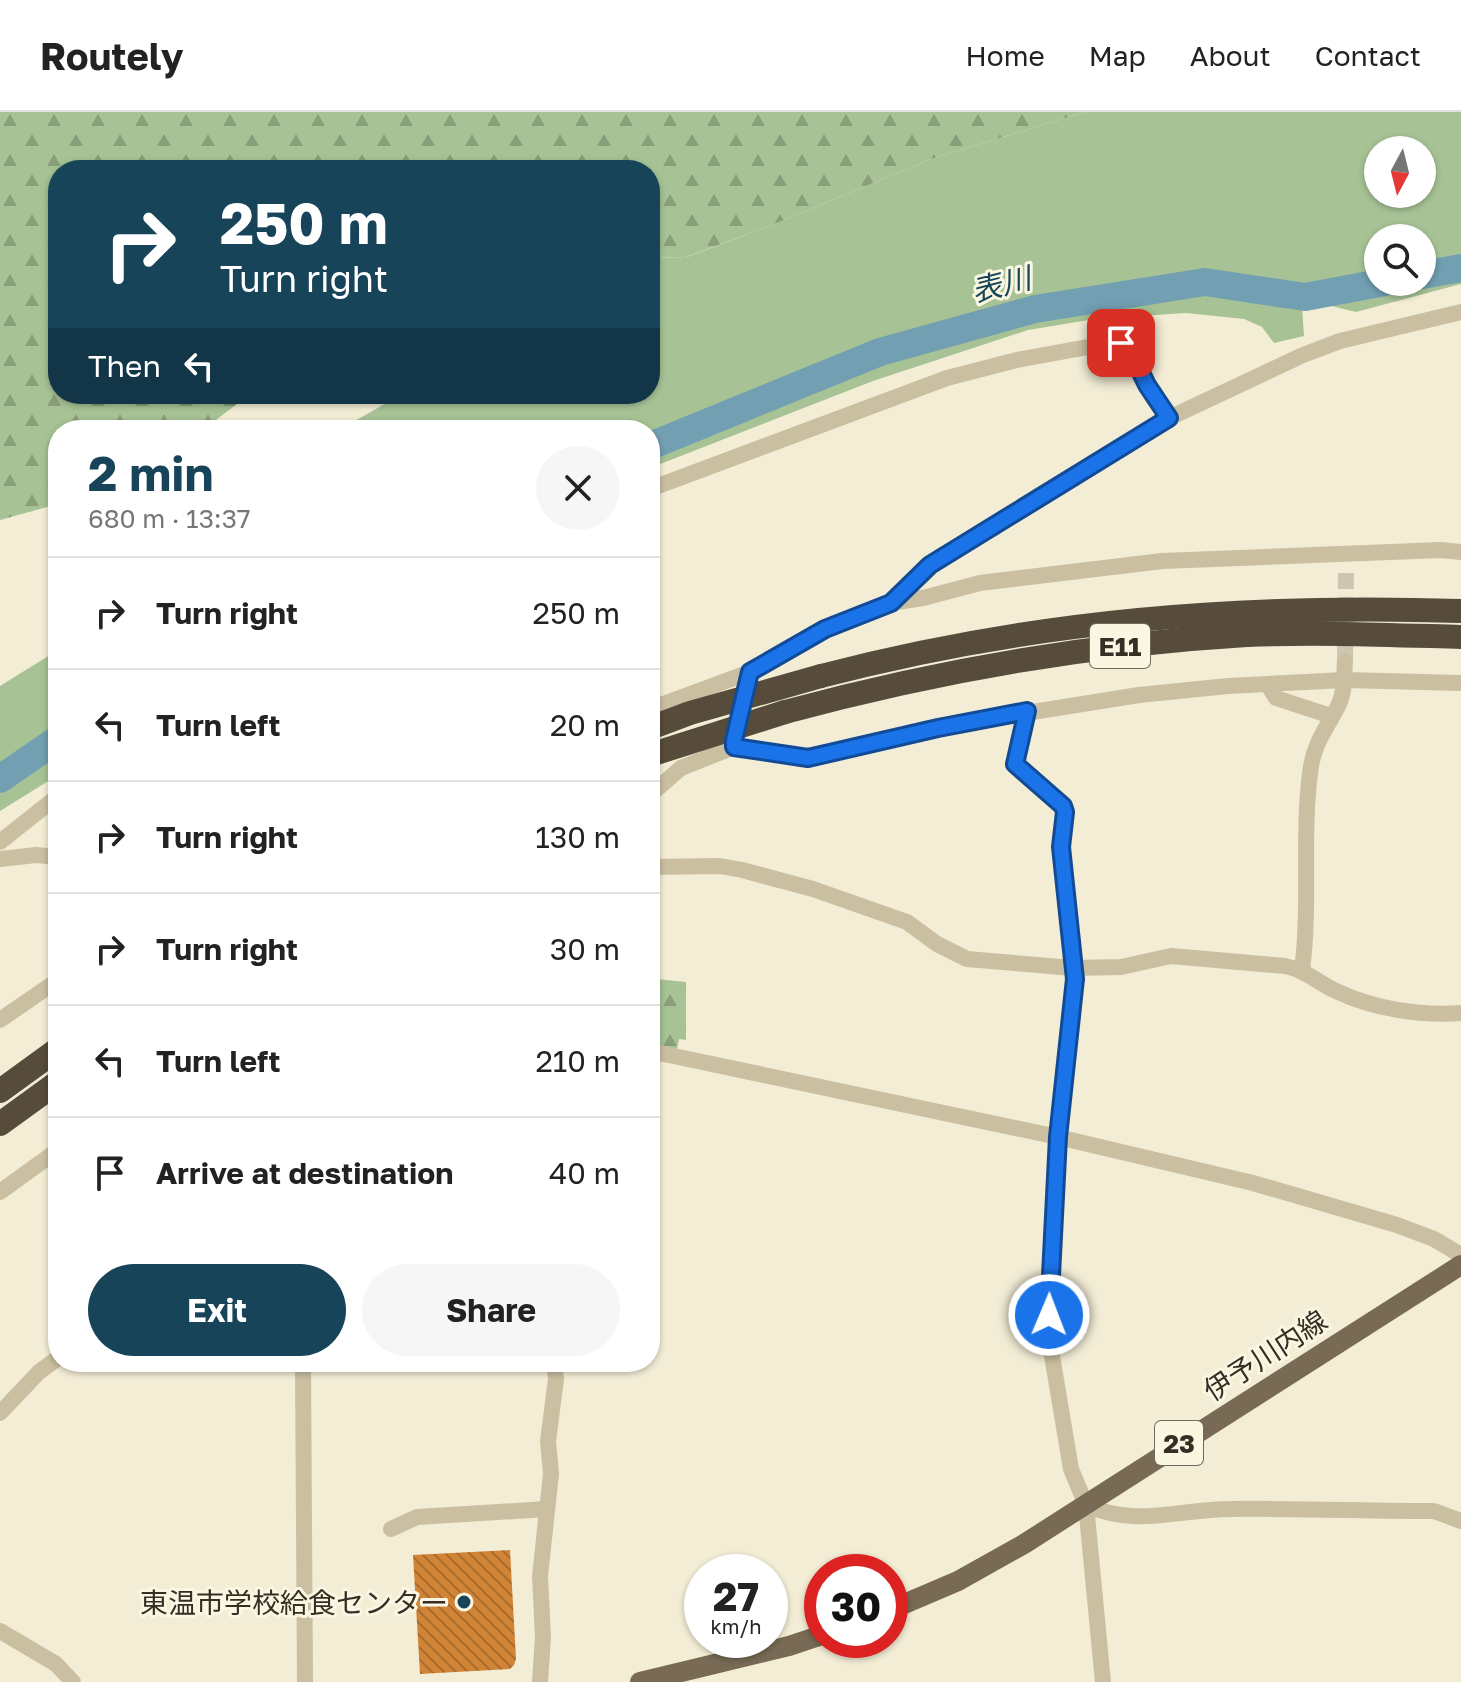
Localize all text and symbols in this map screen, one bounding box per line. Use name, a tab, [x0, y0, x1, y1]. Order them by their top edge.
text: Routely	[40, 33, 184, 78]
text: Home	[966, 39, 1045, 72]
text: Map	[1089, 39, 1146, 72]
text: About	[1190, 39, 1271, 72]
text: Contact	[1315, 39, 1421, 72]
north arrow	[1364, 136, 1436, 208]
map controls	[1364, 136, 1436, 296]
text: 250 m	[220, 189, 388, 256]
icon: right	[88, 192, 192, 296]
button: search	[1364, 224, 1436, 296]
text: Turn right	[220, 257, 388, 300]
water label: 表川	[968, 259, 1037, 309]
pin	[1087, 309, 1155, 377]
icon: arrive	[1099, 321, 1143, 365]
icon: left	[177, 344, 221, 388]
text: Then	[88, 348, 161, 384]
text: 2 min	[88, 444, 213, 502]
button: close	[536, 446, 620, 530]
text: 680 m · 13:37	[88, 503, 251, 534]
icon: right	[88, 591, 132, 635]
text: Turn right	[156, 595, 298, 631]
text: 250 m	[533, 595, 620, 631]
road number: E11	[1090, 624, 1150, 668]
icon: left	[88, 703, 132, 747]
text: Turn left	[156, 707, 281, 743]
text: 20 m	[550, 707, 620, 743]
icon: right	[88, 815, 132, 859]
text: Turn right	[156, 819, 298, 855]
text: 130 m	[535, 819, 620, 855]
icon: right	[88, 927, 132, 971]
text: Turn right	[156, 931, 298, 967]
text: 30 m	[550, 931, 620, 967]
icon: left	[88, 1039, 132, 1083]
text: Turn left	[156, 1043, 281, 1079]
text: 210 m	[535, 1043, 620, 1079]
icon: arrive	[88, 1151, 132, 1195]
text: Arrive at destination	[156, 1155, 453, 1191]
text: 40 m	[549, 1155, 620, 1191]
button: Exit	[88, 1264, 346, 1356]
button: Share	[362, 1264, 620, 1356]
position arrow	[1007, 1273, 1091, 1357]
street label: 伊予川内線	[1197, 1303, 1333, 1407]
road number: 23	[1155, 1421, 1203, 1465]
speed limit sign: 30	[804, 1554, 908, 1658]
text: 27	[713, 1572, 759, 1620]
place label: 東温市学校給食センター	[140, 1586, 448, 1619]
marker: 東温市学校給食センター	[455, 1593, 473, 1611]
text: km/h	[711, 1614, 761, 1638]

